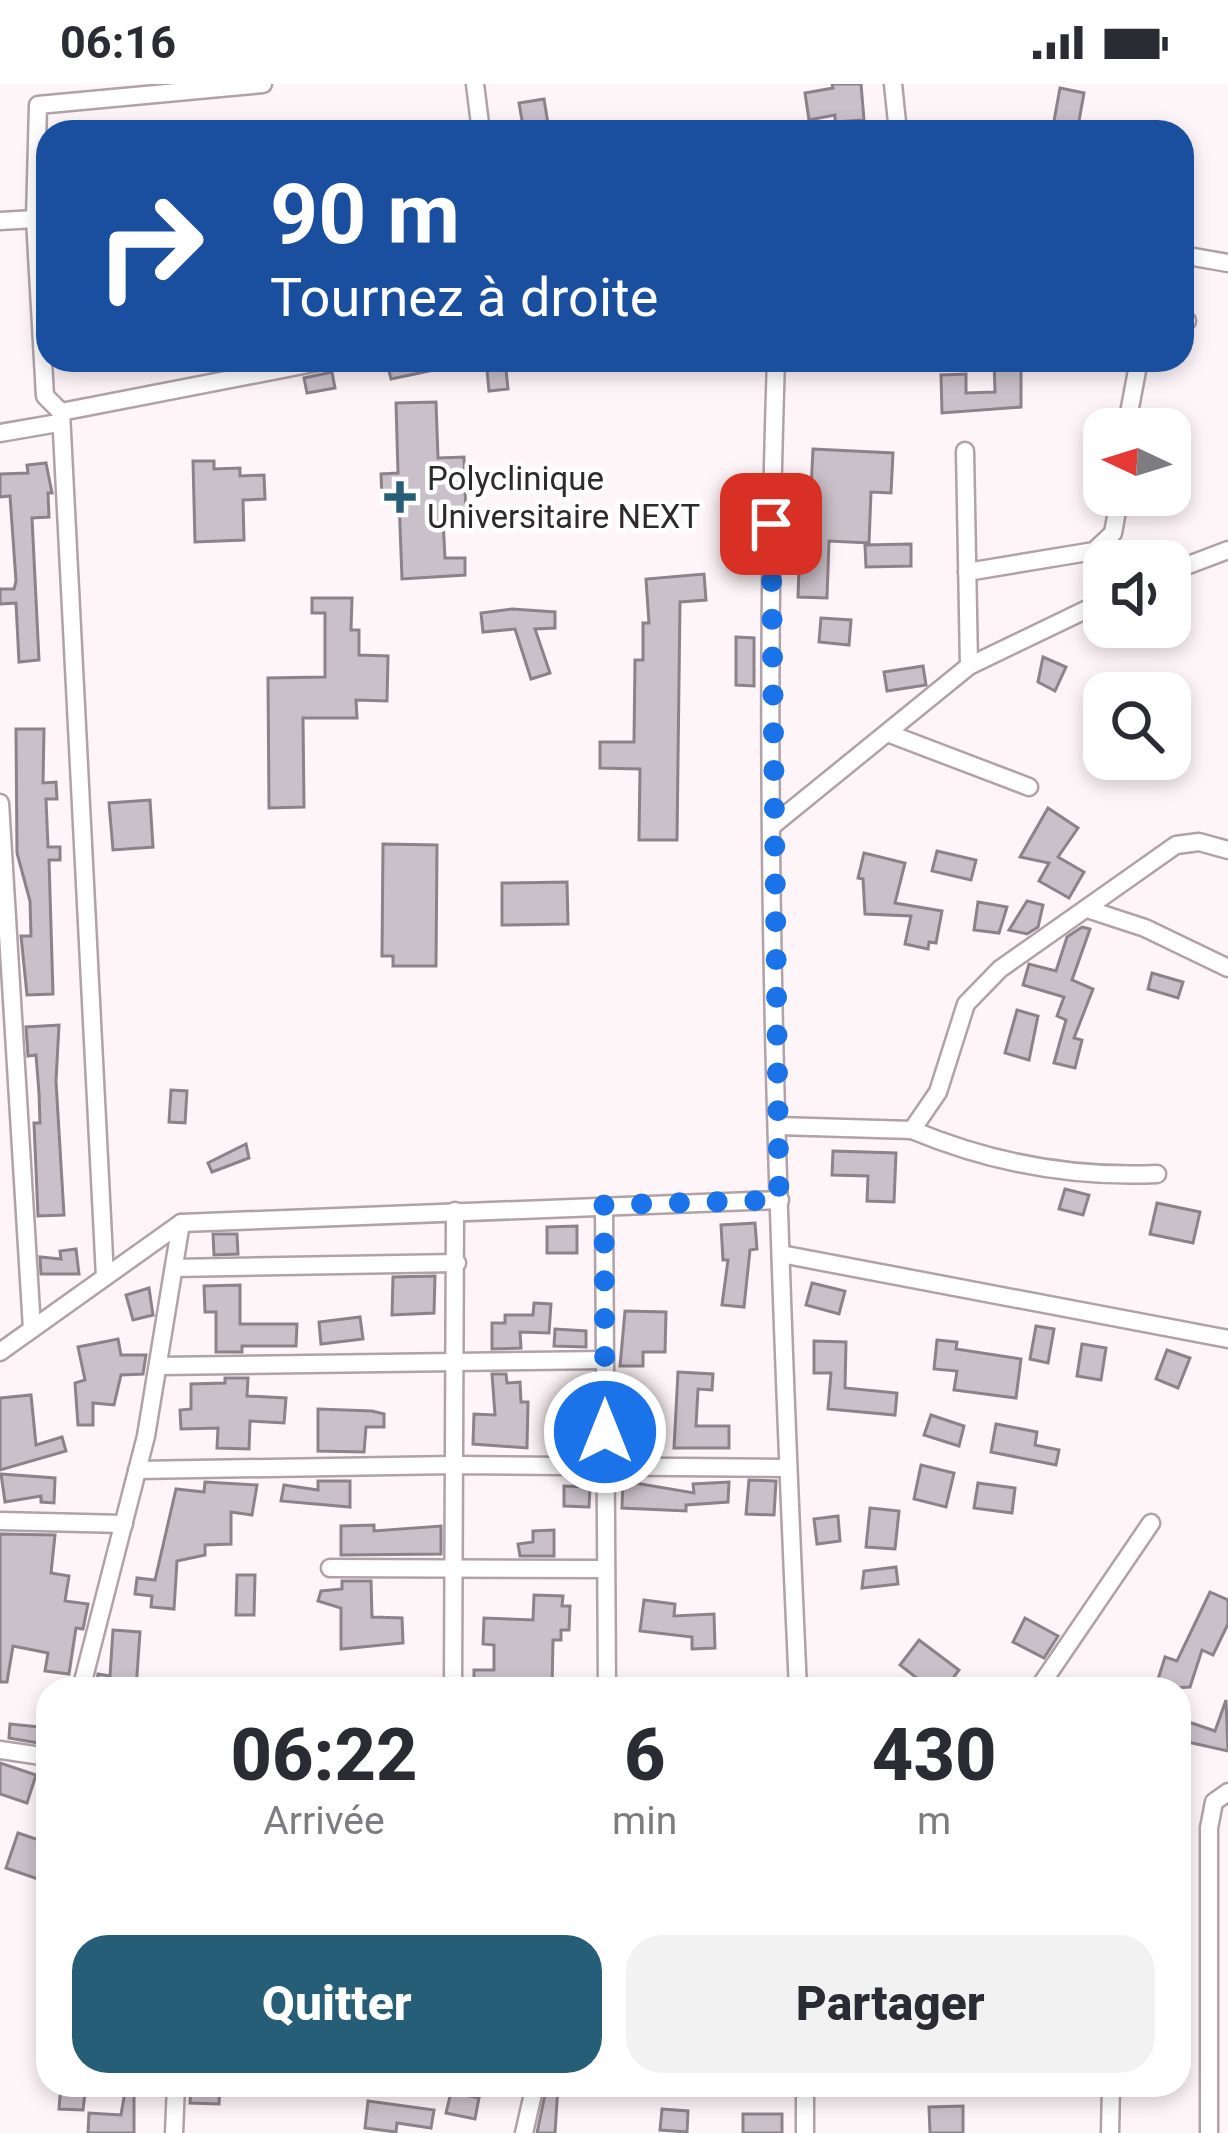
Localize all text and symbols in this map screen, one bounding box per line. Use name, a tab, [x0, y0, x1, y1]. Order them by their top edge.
text: 06:16	[60, 16, 176, 69]
text: 90 m	[270, 165, 460, 264]
icon: right	[72, 168, 228, 324]
text: Tournez à droite	[270, 266, 658, 329]
north arrow	[1083, 408, 1191, 516]
map controls	[1083, 408, 1191, 780]
place label: Polyclinique Universitaire NEXT	[427, 459, 700, 536]
pin	[720, 473, 822, 575]
marker: Polyclinique Universitaire NEXT	[384, 481, 416, 513]
icon: arrive	[738, 491, 804, 557]
button: sound	[1083, 540, 1191, 648]
button: search	[1083, 672, 1191, 780]
position arrow	[542, 1369, 668, 1495]
text: 06:22	[231, 1713, 418, 1798]
text: 6	[624, 1713, 665, 1798]
text: 430	[872, 1713, 996, 1798]
text: Arrivée	[263, 1798, 385, 1844]
text: min	[612, 1798, 677, 1844]
text: m	[917, 1798, 951, 1844]
button: Quitter	[72, 1935, 602, 2073]
button: Partager	[626, 1935, 1155, 2073]

